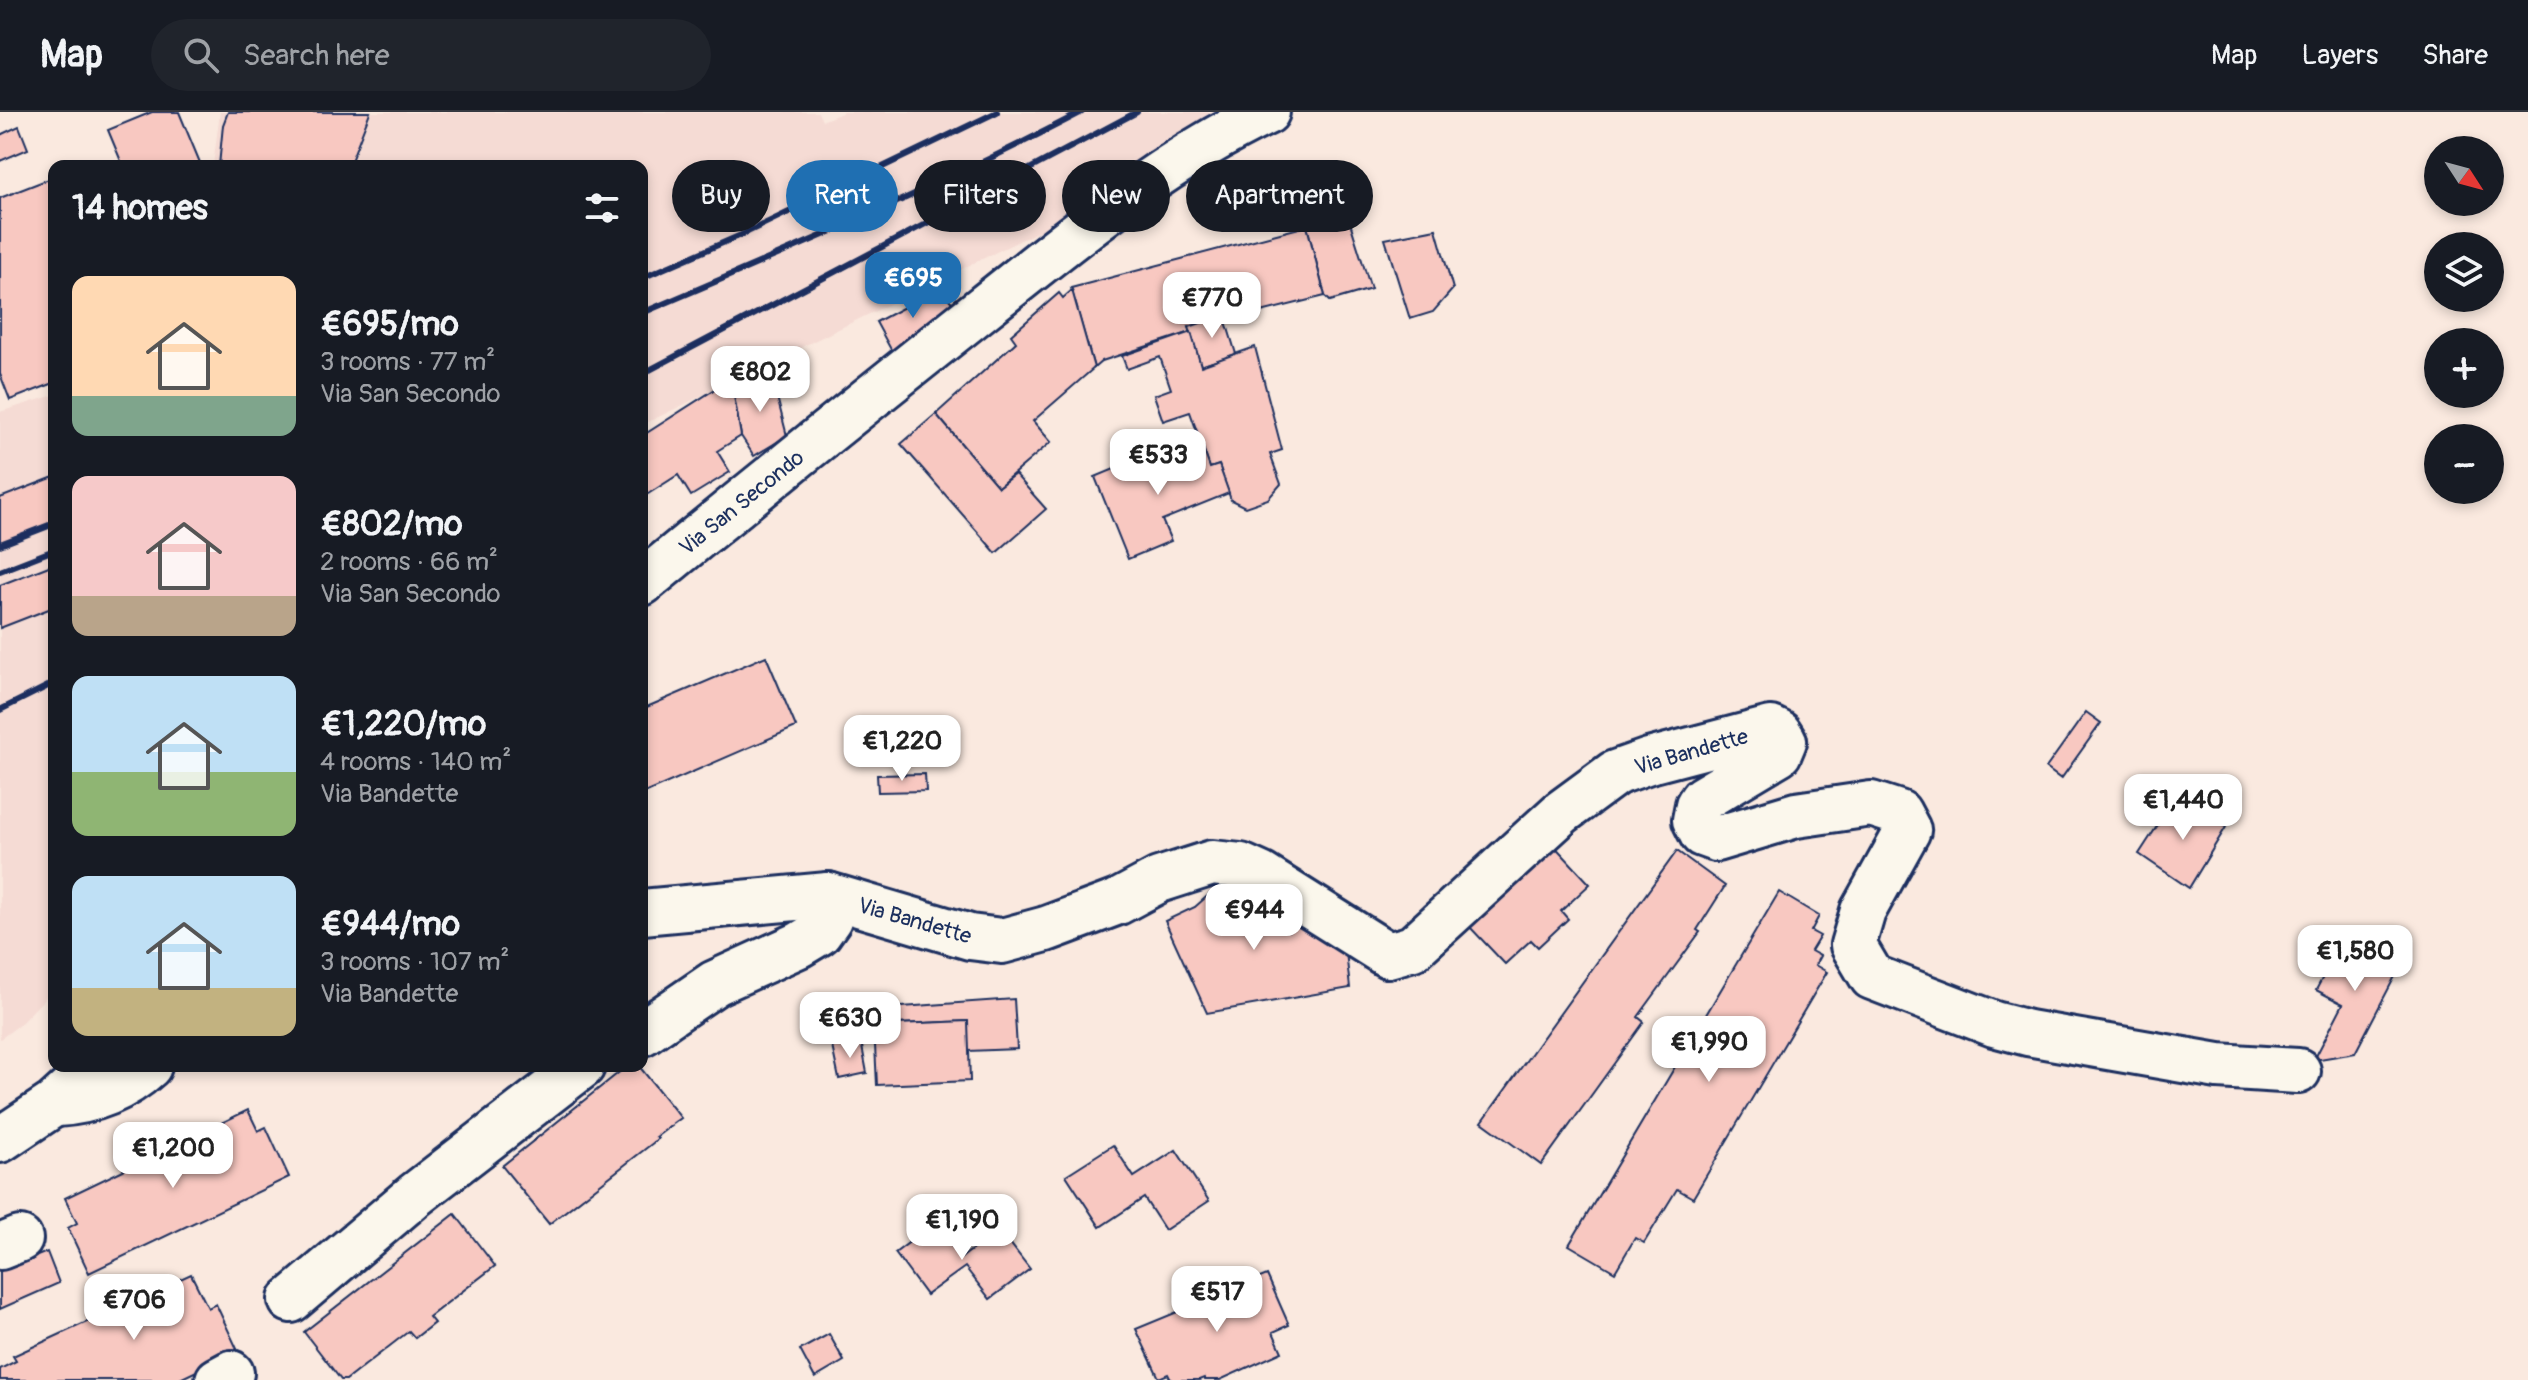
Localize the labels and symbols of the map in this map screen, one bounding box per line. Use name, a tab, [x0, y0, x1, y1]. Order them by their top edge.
north arrow	[2424, 136, 2504, 216]
pin: €695	[866, 252, 960, 320]
pin: €770	[1165, 272, 1259, 340]
pin: €802	[713, 346, 807, 414]
pin: €533	[1111, 429, 1205, 497]
street label: Via San Secondo	[673, 444, 810, 562]
pin: €1,220	[837, 715, 967, 783]
street label: Via Bandette	[1631, 722, 1752, 782]
pin: €1,440	[2118, 774, 2248, 842]
pin: €944	[1207, 884, 1301, 952]
street label: Via Bandette	[855, 891, 975, 951]
pin: €1,580	[2290, 925, 2420, 993]
pin: €630	[803, 992, 897, 1060]
pin: €1,990	[1644, 1016, 1774, 1084]
pin: €1,200	[108, 1122, 238, 1190]
pin: €1,190	[897, 1194, 1027, 1262]
pin: €517	[1170, 1266, 1264, 1334]
pin: €706	[87, 1274, 181, 1342]

